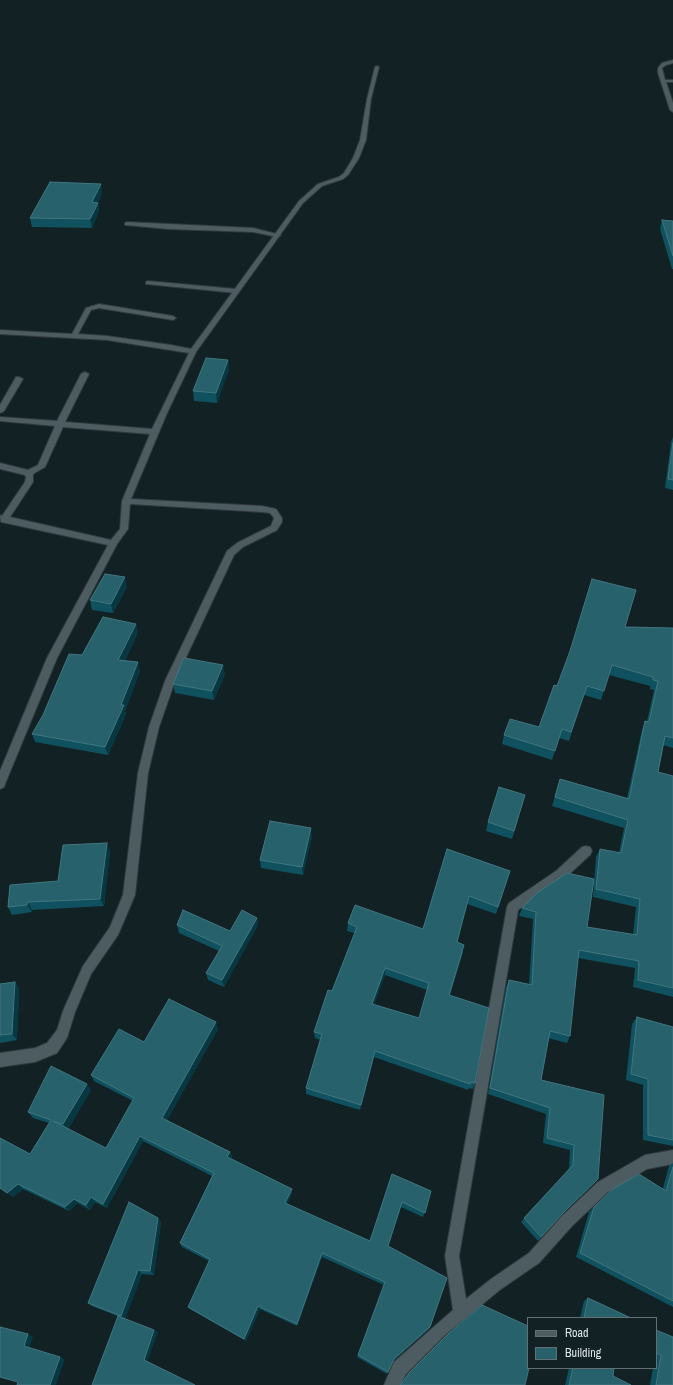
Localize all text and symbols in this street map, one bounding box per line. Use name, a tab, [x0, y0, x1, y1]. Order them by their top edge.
legend	[527, 1317, 657, 1369]
text: Road	[565, 1325, 589, 1341]
text: Building	[565, 1345, 601, 1361]

